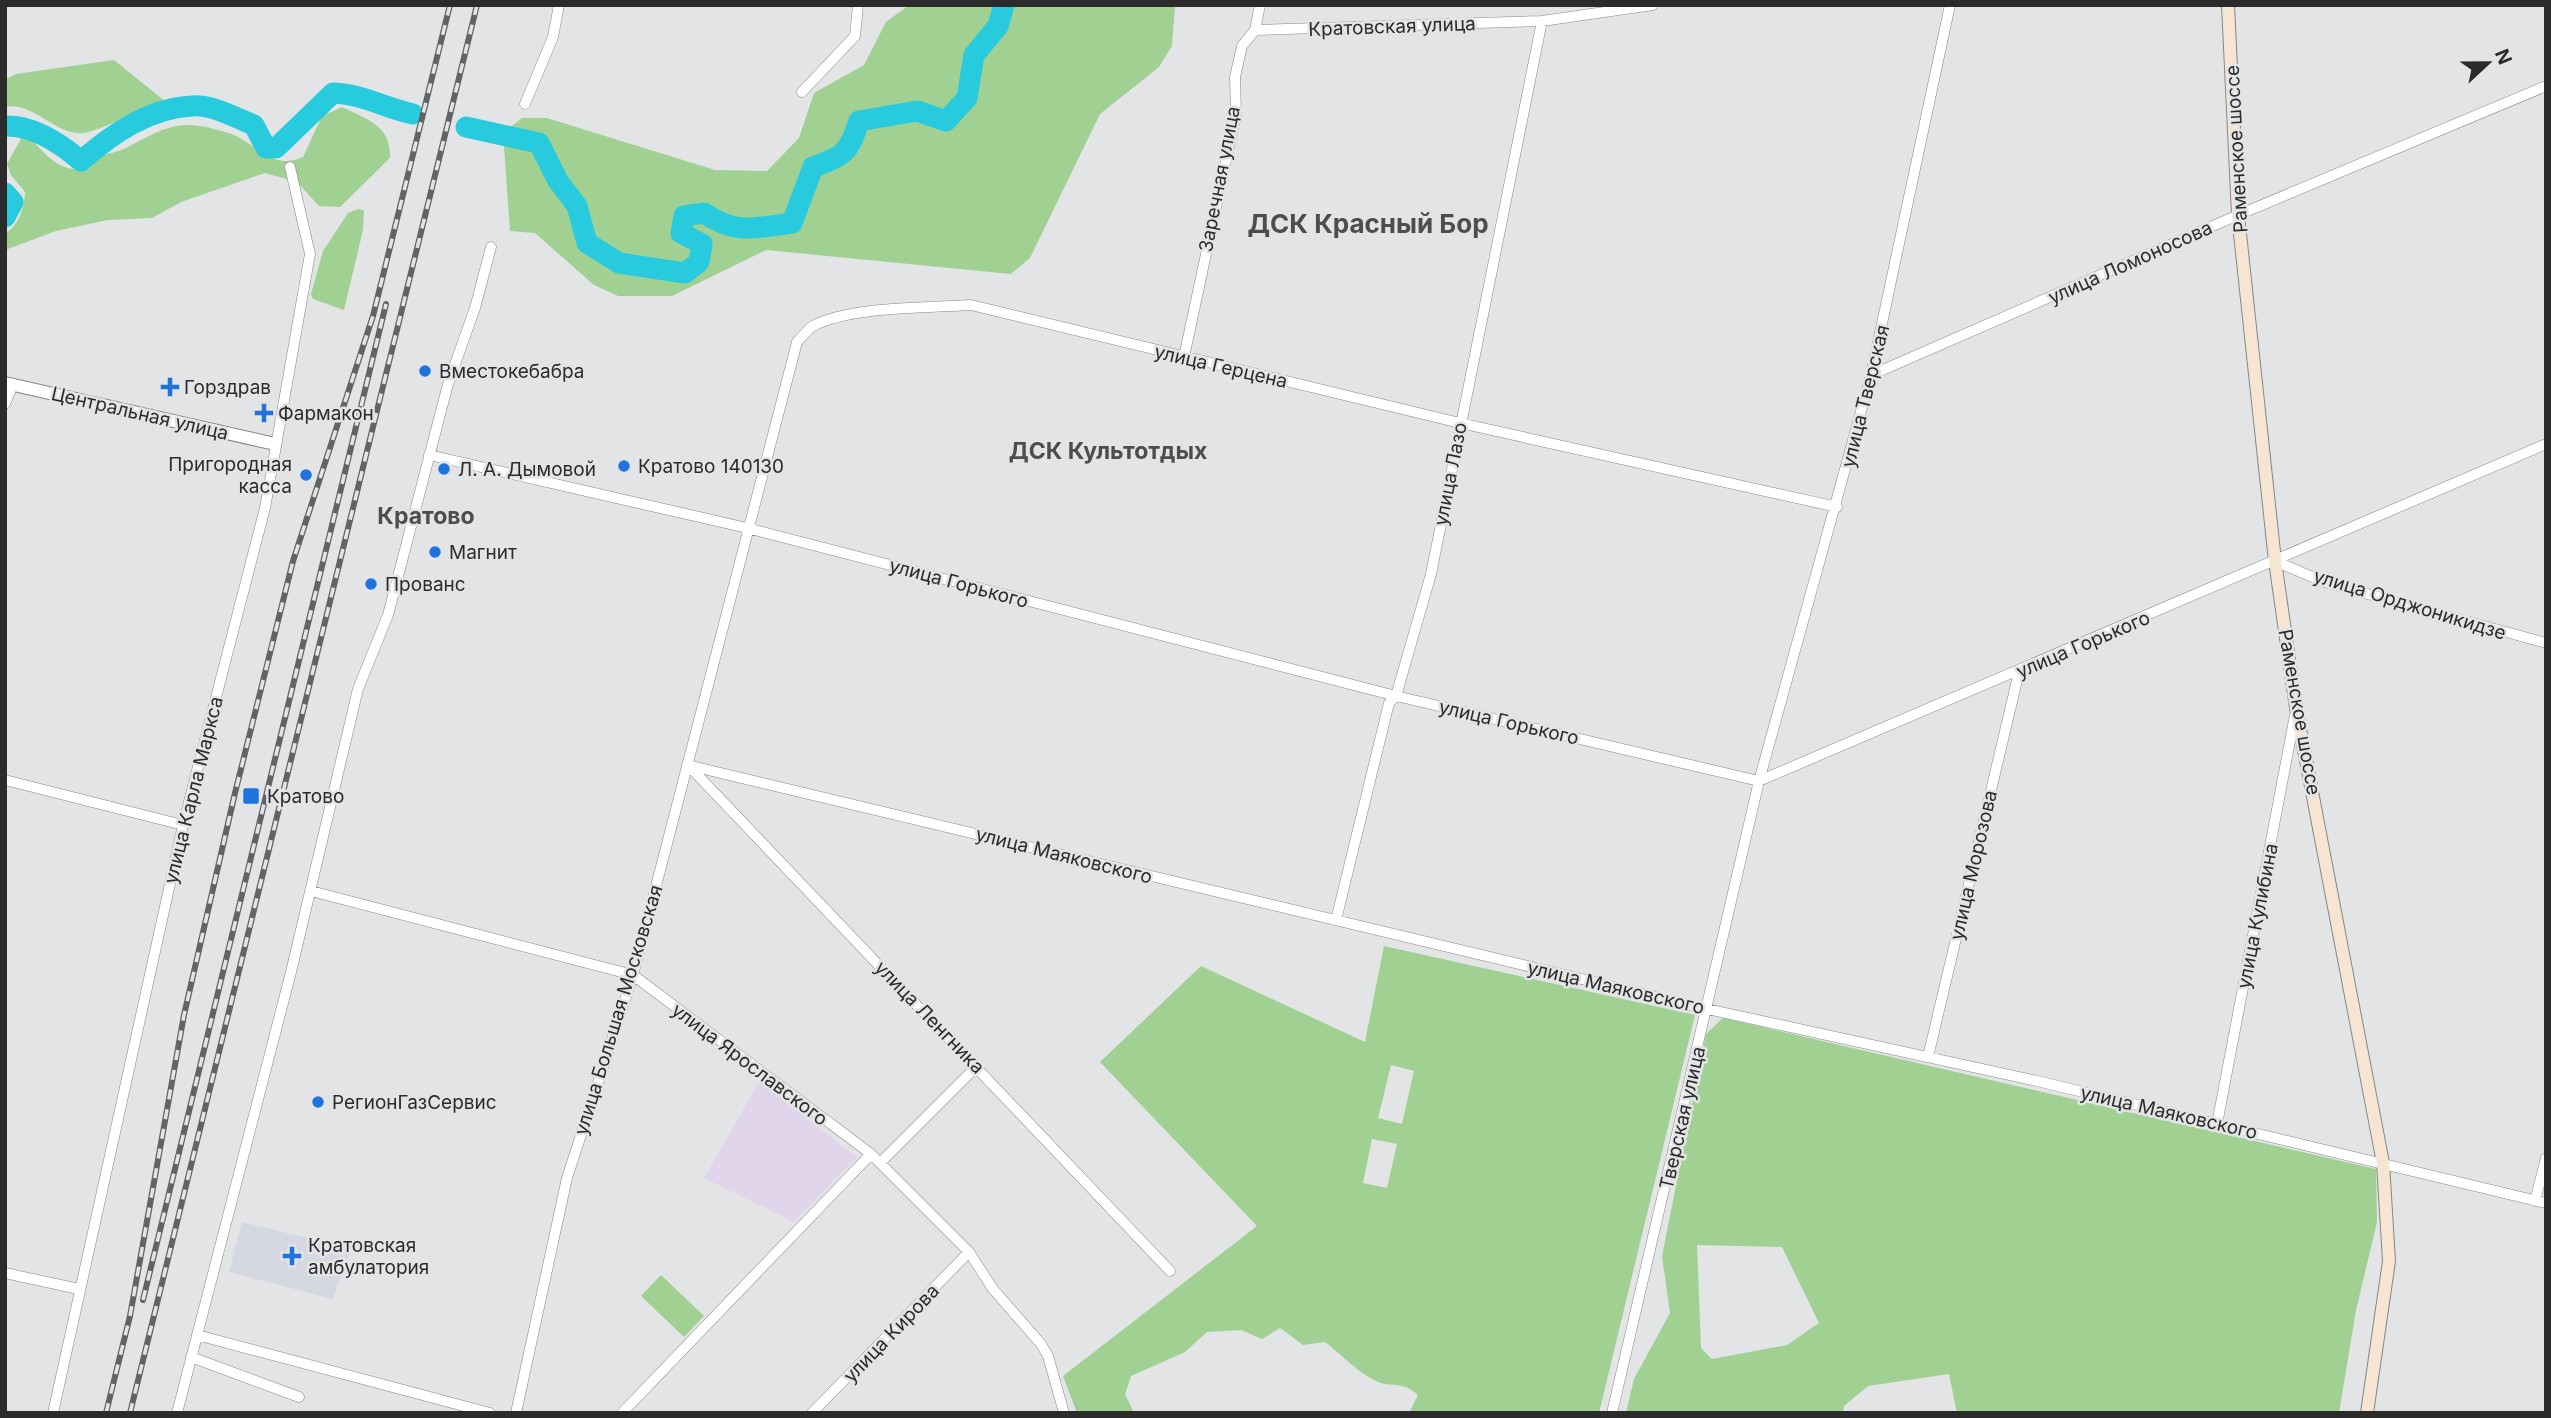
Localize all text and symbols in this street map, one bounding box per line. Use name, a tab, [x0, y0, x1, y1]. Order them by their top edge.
street label: Кратовская улица	[1308, 12, 1476, 41]
north arrow	[2453, 28, 2523, 98]
text: N	[2490, 46, 2517, 68]
street label: Раменское шоссе	[2221, 64, 2252, 234]
street label: Заречная улица	[1194, 104, 1245, 254]
district label: ДСК Красный Бор	[1247, 208, 1489, 239]
street label: улица Ломоносова	[2045, 216, 2216, 309]
street label: улица Тверская	[1837, 322, 1894, 470]
street label: улица Герцена	[1152, 340, 1290, 393]
place label: Вместокебабра	[439, 360, 585, 383]
marker: Вместокебабра	[417, 363, 433, 379]
place label: Горздрав	[184, 376, 271, 399]
marker: Горздрав	[162, 379, 178, 395]
street label: Центральная улица	[49, 382, 231, 445]
place label: Фармакон	[278, 402, 374, 425]
marker: Фармакон	[256, 405, 272, 421]
street label: улица Лазо	[1429, 420, 1472, 528]
district label: ДСК Культотдых	[1009, 437, 1207, 465]
place label: Пригородная касса	[168, 453, 292, 498]
place label: Кратово 140130	[638, 455, 784, 478]
place label: Л. А. Дымовой	[458, 458, 596, 481]
marker: Кратово 140130	[616, 458, 632, 474]
marker: Л. А. Дымовой	[436, 461, 452, 477]
marker: Пригородная касса	[298, 467, 314, 483]
district label: Кратово	[377, 502, 475, 530]
place label: Магнит	[449, 541, 517, 564]
marker: Магнит	[427, 544, 443, 560]
street label: улица Горького	[887, 554, 1031, 613]
street label: улица Орджоникидзе	[2311, 564, 2509, 645]
place label: Прованс	[385, 573, 466, 596]
marker: Прованс	[363, 576, 379, 592]
street label: улица Горького	[2013, 606, 2154, 683]
street label: Раменское шоссе	[2274, 627, 2325, 797]
street label: улица Карла Маркса	[159, 694, 228, 886]
street label: улица Горького	[1437, 695, 1581, 750]
place label: Кратово	[267, 785, 344, 808]
marker: Кратово	[241, 786, 261, 806]
street label: улица Морозова	[1945, 788, 2002, 942]
street label: улица Маяковского	[973, 822, 1155, 889]
street label: улица Кулибина	[2232, 841, 2283, 991]
street label: улица Большая Московская	[569, 882, 668, 1138]
street label: улица Ленгника	[870, 956, 989, 1079]
street label: улица Маяковского	[1525, 956, 1707, 1019]
street label: улица Ярославского	[667, 998, 832, 1131]
street label: Тверская улица	[1655, 1044, 1710, 1192]
street label: улица Маяковского	[2078, 1081, 2260, 1144]
place label: РегионГазСервис	[332, 1091, 497, 1114]
marker: РегионГазСервис	[310, 1094, 326, 1110]
place label: Кратовская амбулатория	[308, 1234, 429, 1279]
marker: Кратовская амбулатория	[282, 1246, 302, 1266]
street label: улица Кирова	[839, 1279, 944, 1387]

